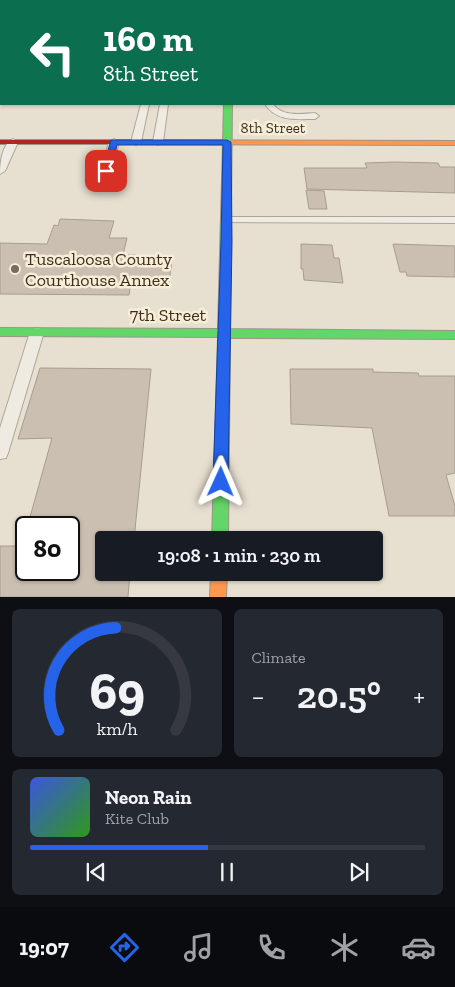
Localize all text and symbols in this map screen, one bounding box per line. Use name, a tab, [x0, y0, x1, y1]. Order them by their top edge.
text: 160 m	[103, 18, 193, 60]
icon: left	[20, 20, 85, 85]
text: 8th Street	[103, 60, 198, 87]
street label: 8th Street	[241, 119, 306, 137]
pin	[85, 150, 127, 192]
icon: arrive	[92, 157, 120, 185]
place label: Tuscaloosa County Courthouse Annex	[25, 248, 173, 291]
marker: Tuscaloosa County Courthouse Annex	[9, 263, 21, 275]
street label: 7th Street	[130, 304, 207, 326]
position arrow	[194, 455, 246, 507]
speed limit sign: 80	[15, 516, 80, 581]
text: 19:08 · 1 min · 230 m	[157, 544, 321, 567]
text: Climate	[252, 648, 306, 667]
text: 69	[89, 660, 145, 722]
text: 20.5°	[297, 672, 381, 718]
text: −	[252, 680, 265, 713]
text: +	[413, 680, 425, 713]
text: km/h	[96, 718, 137, 740]
text: Neon Rain	[105, 786, 192, 809]
text: Kite Club	[105, 809, 169, 828]
icon: previous	[82, 858, 110, 886]
icon: pause	[213, 858, 241, 886]
icon: next	[345, 858, 373, 886]
icon: directions	[107, 930, 142, 965]
icon: music	[181, 930, 216, 965]
icon: phone	[254, 930, 289, 965]
icon: climate	[327, 930, 362, 965]
icon: car	[401, 930, 436, 965]
text: 19:07	[19, 934, 69, 961]

